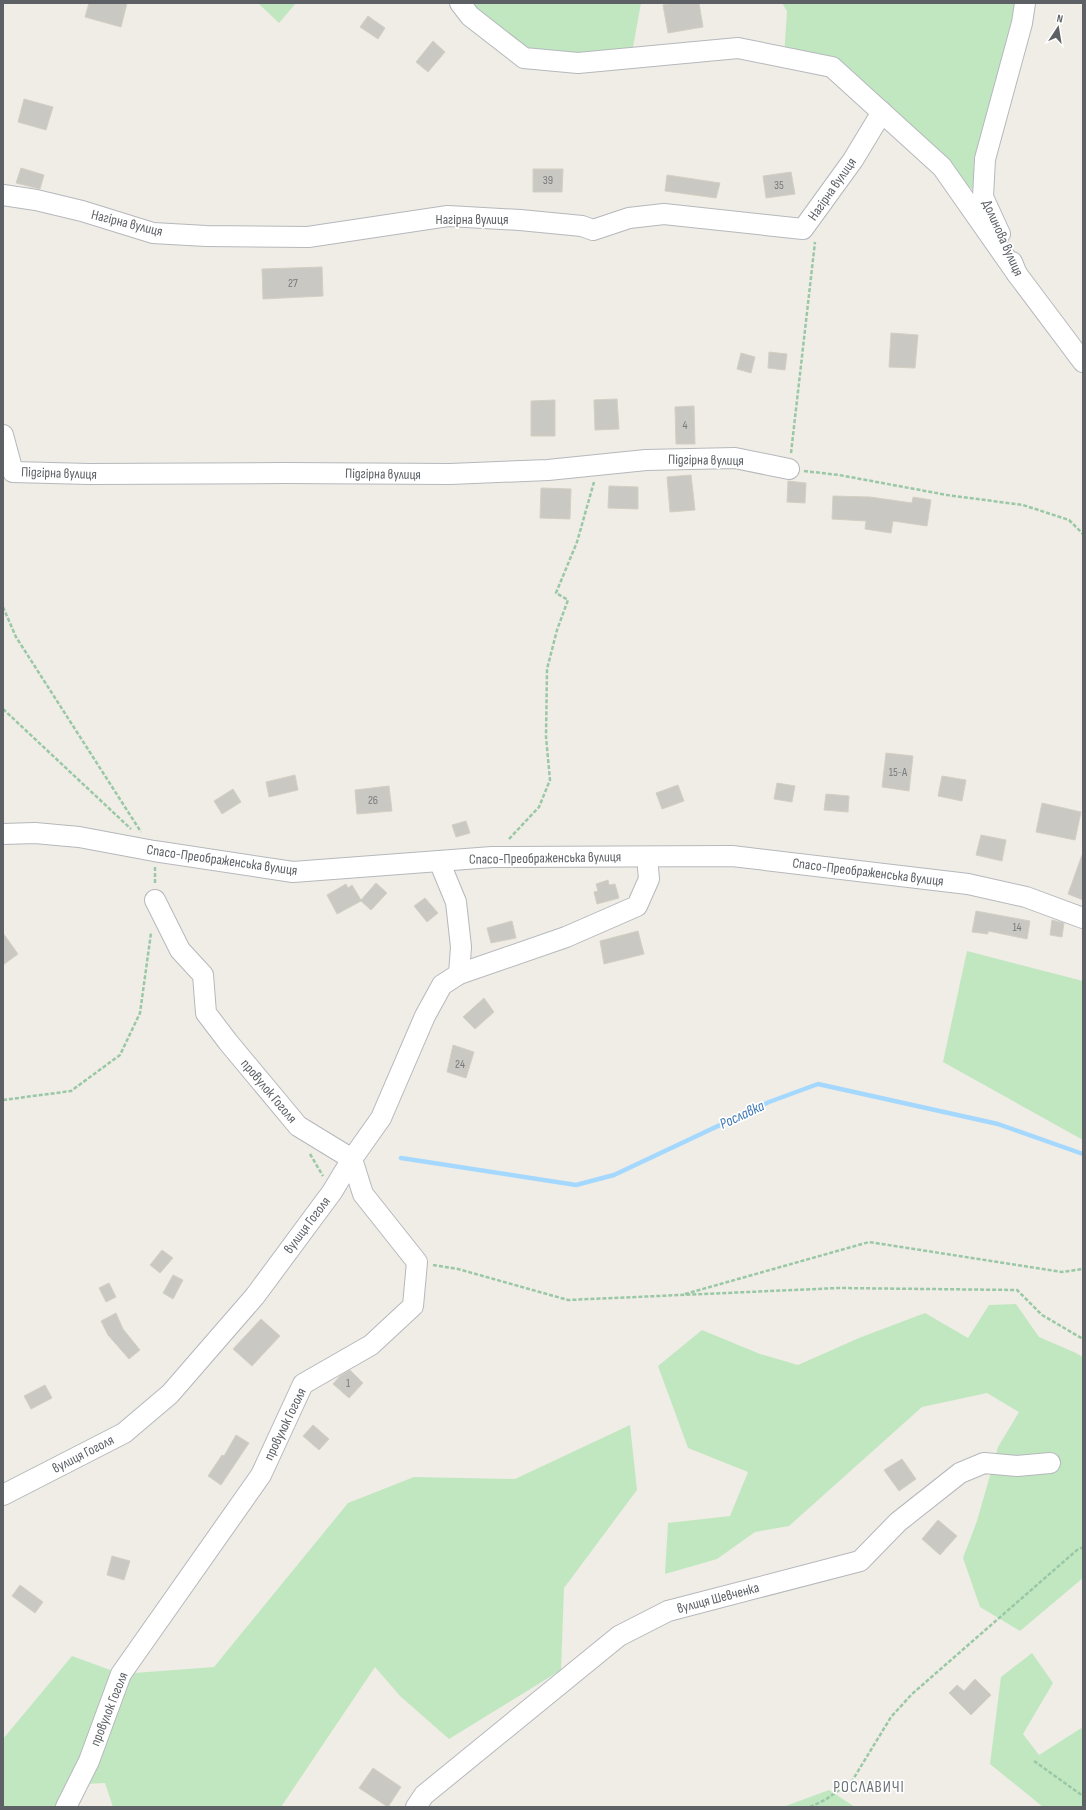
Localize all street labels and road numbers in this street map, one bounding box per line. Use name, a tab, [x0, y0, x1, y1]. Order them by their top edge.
street label: Нагірна вулиця	[804, 154, 860, 224]
street label: Долинова вулиця	[979, 197, 1027, 279]
street label: Нагірна вулиця	[90, 206, 164, 240]
street label: Нагірна вулиця	[436, 211, 508, 228]
street label: Підгірна вулиця	[668, 451, 744, 469]
street label: Підгірна вулиця	[21, 463, 97, 483]
street label: Підгірна вулиця	[345, 465, 421, 483]
street label: Спасо-Преображенська вулиця	[145, 841, 299, 879]
street label: Спасо-Преображенська вулиця	[469, 848, 621, 868]
street label: Спасо-Преображенська вулиця	[791, 854, 945, 890]
street label: провулок Гоголя	[237, 1056, 301, 1126]
street label: вулиця Гоголя	[280, 1193, 334, 1257]
street label: провулок Гоголя	[260, 1385, 310, 1463]
street label: вулиця Гоголя	[49, 1431, 117, 1477]
street label: вулиця Шевченка	[675, 1579, 761, 1617]
street label: провулок Гоголя	[86, 1669, 132, 1749]

